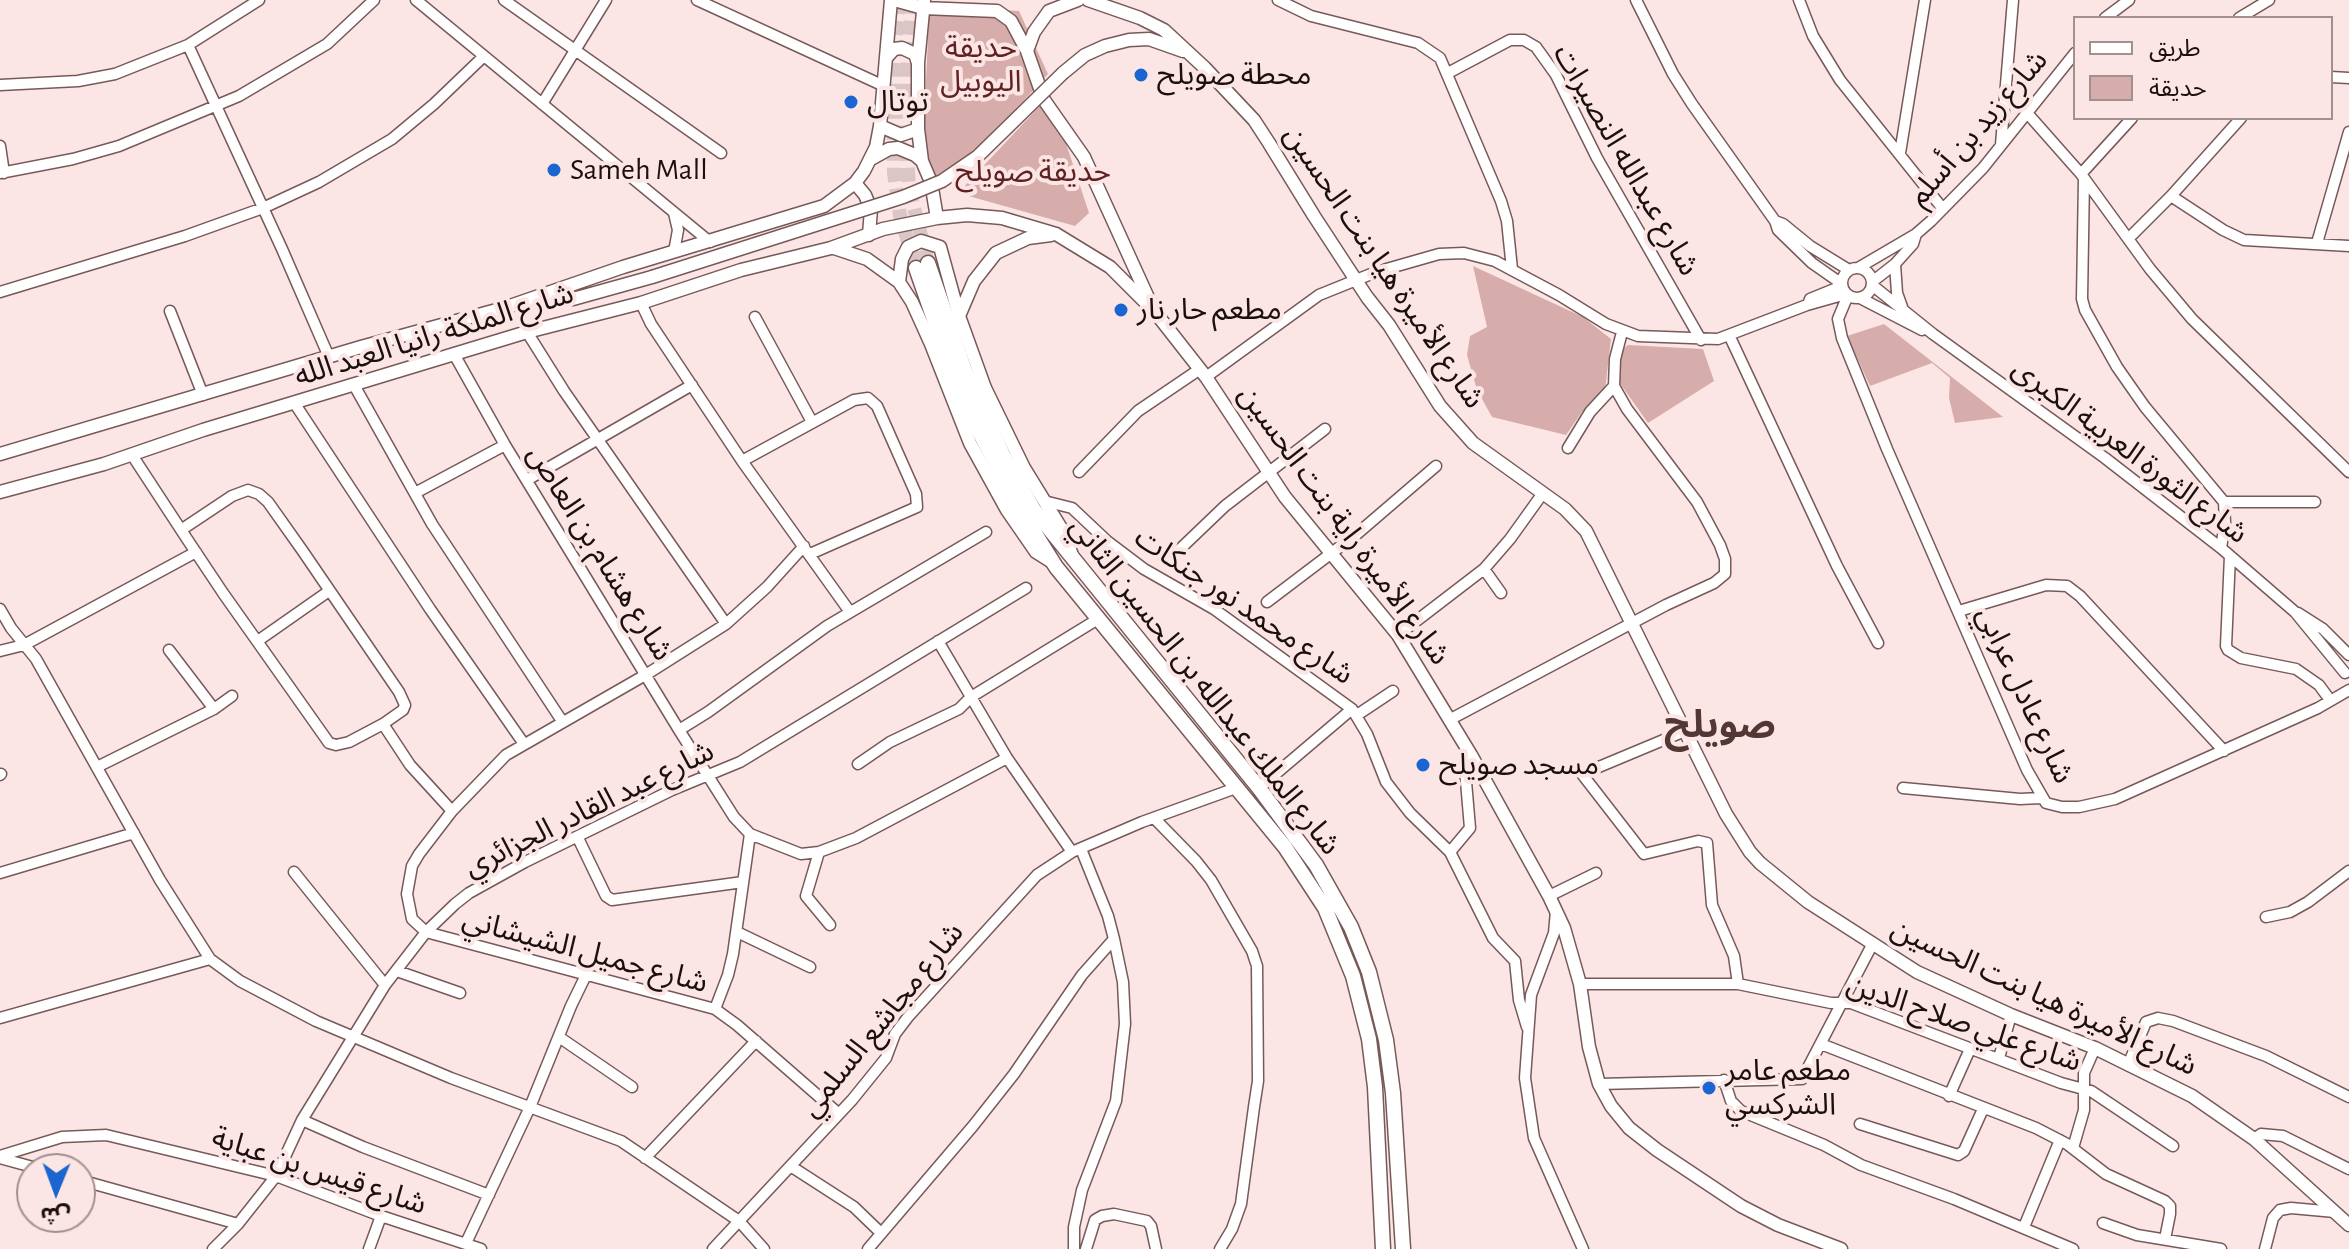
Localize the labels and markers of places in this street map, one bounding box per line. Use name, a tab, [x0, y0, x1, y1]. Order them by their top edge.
place label: محطة صويلح	[1157, 57, 1311, 93]
marker: محطة صويلح	[1132, 66, 1150, 84]
place label: توتال	[867, 84, 929, 120]
marker: توتال	[842, 93, 860, 111]
place label: Sameh Mall	[570, 152, 708, 188]
marker: Sameh Mall	[545, 161, 563, 179]
place label: مطعم حار نار	[1137, 292, 1282, 328]
marker: مطعم حار نار	[1112, 301, 1130, 319]
place label: مسجد صويلح	[1439, 747, 1599, 783]
marker: مسجد صويلح	[1414, 756, 1432, 774]
place label: مطعم عامر الشركسي	[1725, 1053, 1851, 1124]
marker: مطعم عامر الشركسي	[1700, 1079, 1718, 1097]

